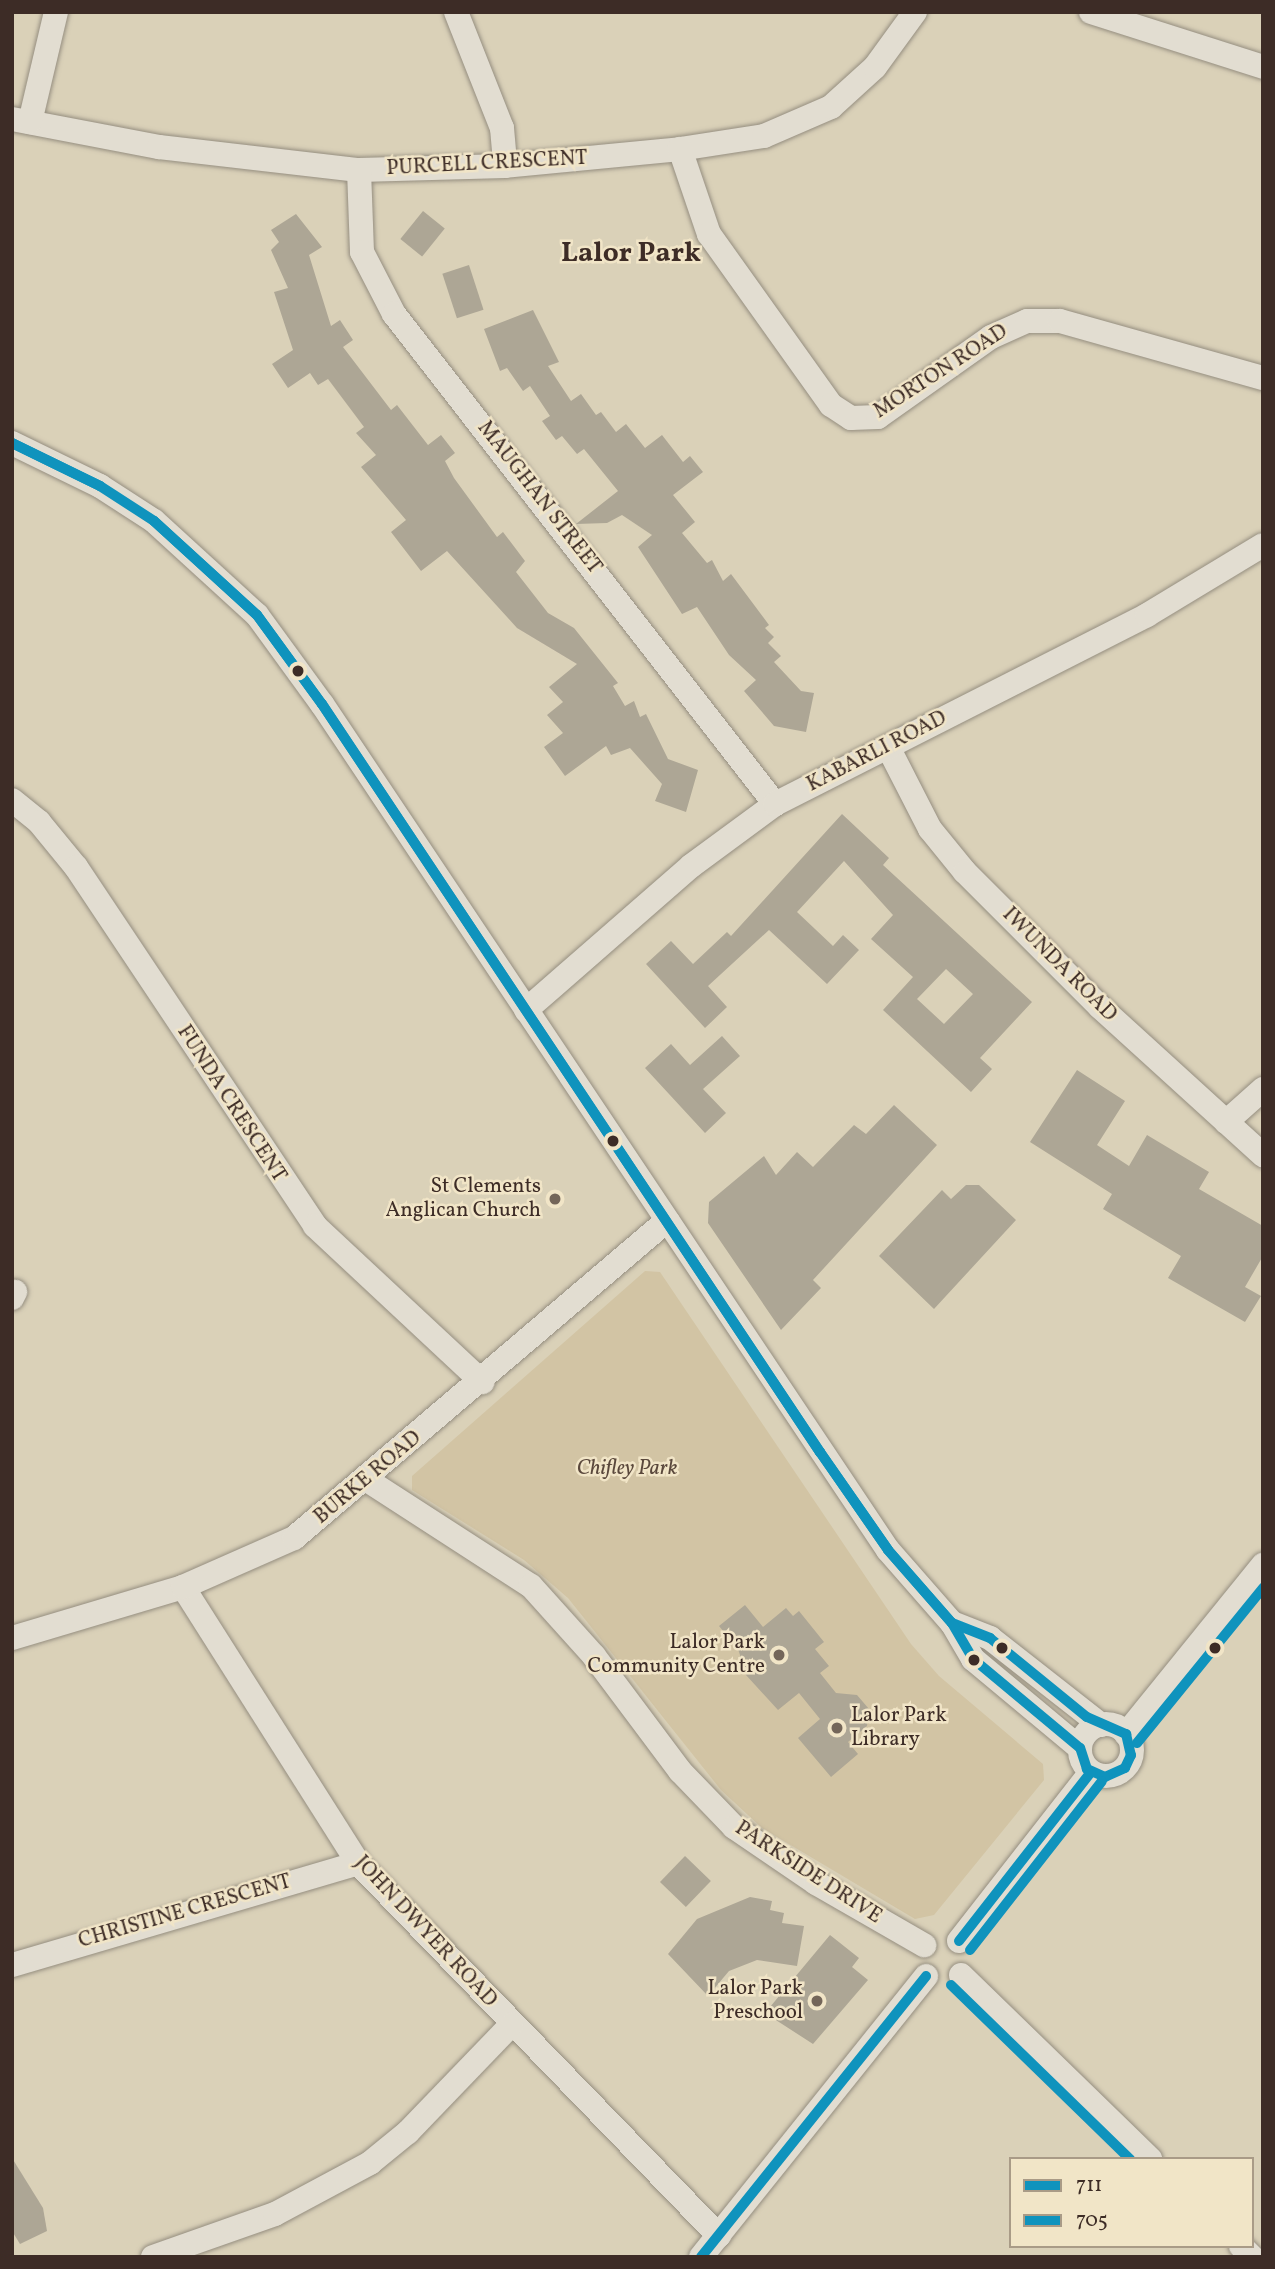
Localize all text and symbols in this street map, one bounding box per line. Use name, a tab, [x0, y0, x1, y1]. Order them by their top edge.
street label: PURCELL CRESCENT	[386, 146, 588, 182]
district label: Lalor Park	[561, 237, 701, 271]
street label: MORTON ROAD	[869, 319, 1013, 425]
street label: MAUGHAN STREET	[471, 416, 607, 580]
unlabelled marker	[291, 664, 305, 678]
street label: KABARLI ROAD	[803, 706, 951, 798]
street label: IWUNDA ROAD	[997, 903, 1121, 1027]
street label: FUNDA CRESCENT	[171, 1021, 291, 1187]
unlabelled marker	[606, 1134, 620, 1148]
place label: St Clements Anglican Church	[386, 1174, 541, 1224]
marker: St Clements Anglican Church	[547, 1191, 563, 1207]
street label: BURKE ROAD	[309, 1426, 427, 1530]
park label: Chifley Park	[577, 1456, 677, 1482]
place label: Lalor Park Community Centre	[587, 1630, 765, 1680]
unlabelled marker	[995, 1641, 1009, 1655]
unlabelled marker	[1208, 1641, 1222, 1655]
marker: Lalor Park Community Centre	[771, 1647, 787, 1663]
unlabelled marker	[967, 1653, 981, 1667]
place label: Lalor Park Library	[851, 1703, 947, 1753]
marker: Lalor Park Library	[829, 1720, 845, 1736]
street label: PARKSIDE DRIVE	[730, 1816, 886, 1930]
street label: JOHN DWYER ROAD	[348, 1851, 502, 2013]
street label: CHRISTINE CRESCENT	[76, 1870, 294, 1954]
place label: Lalor Park Preschool	[707, 1976, 803, 2026]
marker: Lalor Park Preschool	[809, 1993, 825, 2009]
legend	[1009, 2157, 1254, 2248]
text: 711	[1076, 2171, 1102, 2200]
text: 705	[1076, 2206, 1108, 2235]

